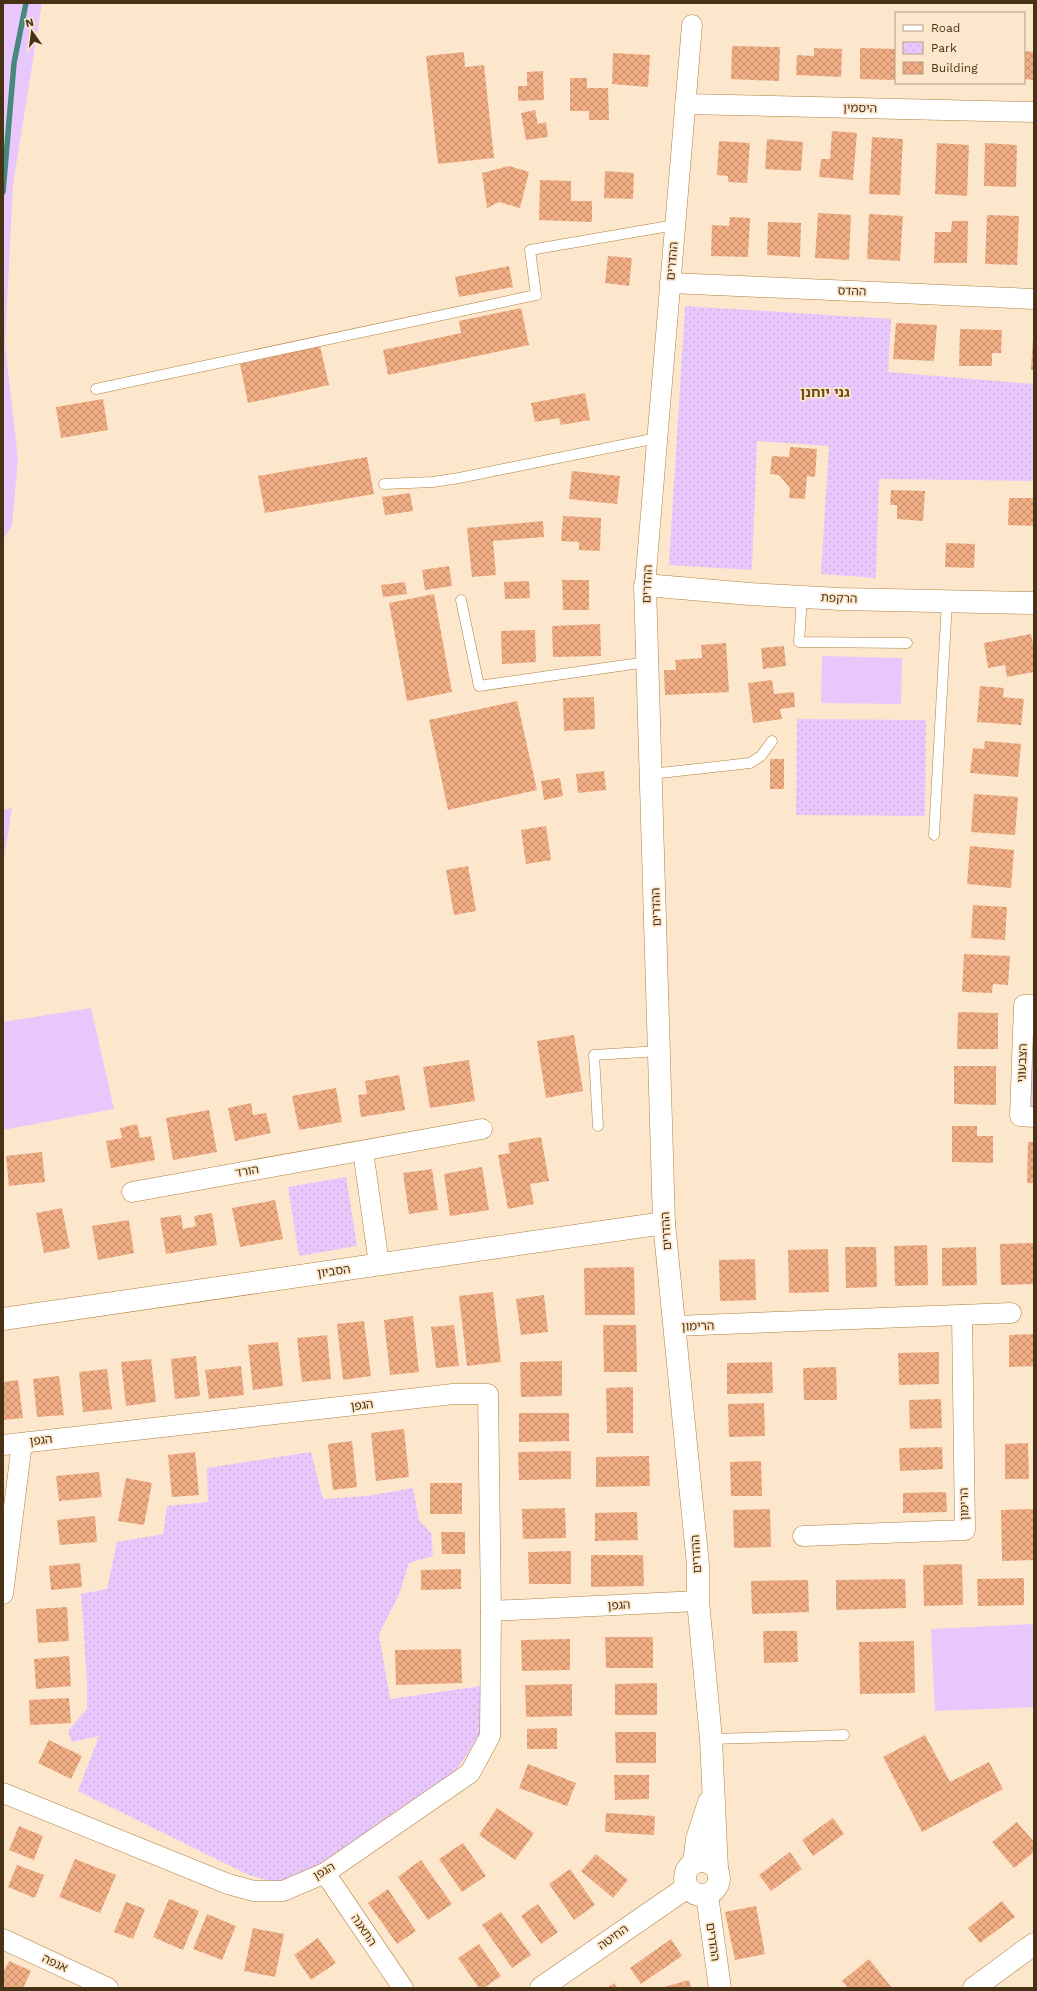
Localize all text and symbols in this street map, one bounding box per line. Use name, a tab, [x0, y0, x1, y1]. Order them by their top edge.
north arrow	[12, 12, 52, 52]
legend	[895, 12, 1025, 84]
text: N	[24, 15, 35, 30]
text: Road	[931, 21, 960, 35]
text: Park	[931, 41, 957, 55]
text: Building	[931, 61, 978, 75]
street label: היסמין	[843, 101, 877, 115]
street label: ההדרים	[663, 241, 681, 281]
street label: ההדס	[837, 284, 867, 298]
district label: גני יוחנן	[800, 384, 850, 400]
street label: ההדרים	[639, 564, 655, 604]
street label: הרקפת	[820, 590, 858, 606]
street label: ההדרים	[648, 887, 664, 927]
street label: הצבעוני	[1014, 1043, 1030, 1083]
street label: הורד	[234, 1162, 260, 1180]
street label: ההדרים	[658, 1211, 674, 1251]
street label: הסביון	[317, 1262, 351, 1280]
street label: הרימון	[681, 1318, 715, 1334]
street label: הגפן	[350, 1397, 374, 1413]
street label: הגפן	[29, 1432, 53, 1448]
street label: הרימון	[957, 1488, 971, 1520]
street label: ההדרים	[688, 1534, 704, 1574]
street label: הגפן	[607, 1597, 631, 1613]
street label: הגפן	[311, 1859, 337, 1883]
street label: התאנה	[348, 1911, 380, 1949]
street label: החיטה	[595, 1921, 631, 1953]
street label: ההדרים	[703, 1922, 723, 1962]
street label: אנפה	[40, 1951, 71, 1975]

